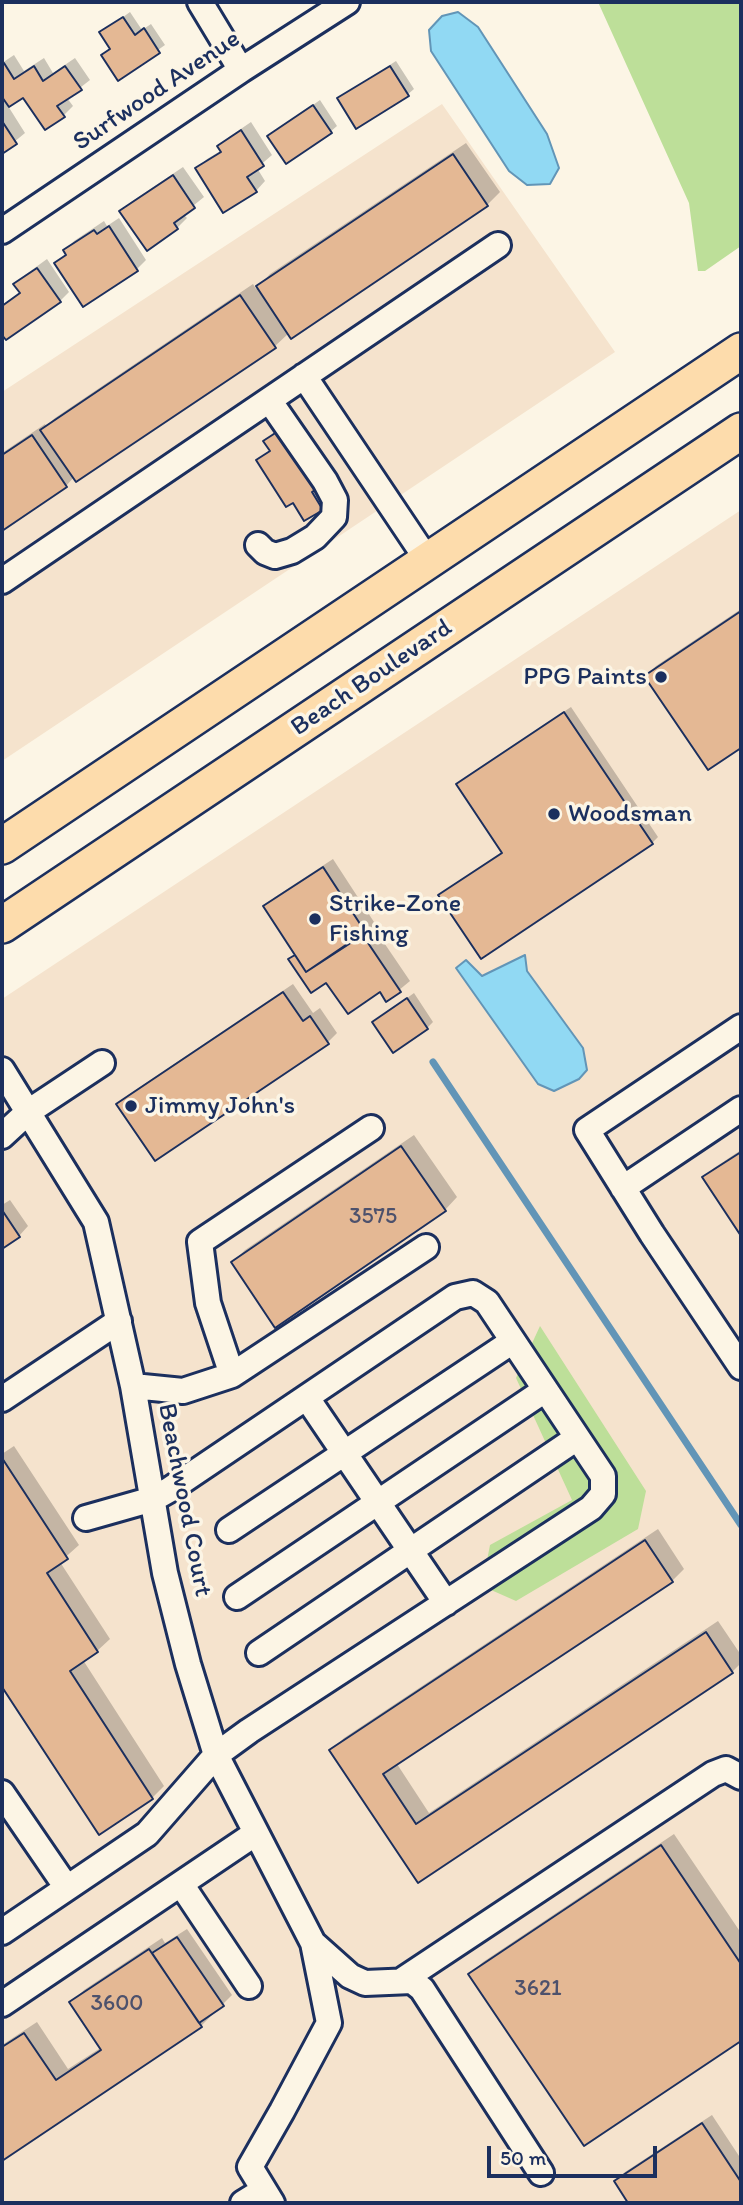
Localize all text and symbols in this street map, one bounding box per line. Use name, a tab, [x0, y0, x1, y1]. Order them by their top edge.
street label: Surfwood Avenue	[68, 24, 246, 158]
street label: Beach Boulevard	[285, 613, 459, 743]
place label: PPG Paints	[523, 661, 647, 693]
marker: PPG Paints	[653, 669, 669, 685]
place label: Woodsman	[568, 798, 692, 830]
marker: Woodsman	[546, 806, 562, 822]
place label: Strike-Zone Fishing	[329, 888, 461, 950]
marker: Strike-Zone Fishing	[307, 911, 323, 927]
place label: Jimmy John's	[145, 1090, 295, 1122]
marker: Jimmy John's	[123, 1098, 139, 1114]
house number: 3575	[349, 1203, 397, 1231]
street label: Beachwood Court	[150, 1401, 218, 1599]
house number: 3621	[514, 1975, 562, 2003]
house number: 3600	[90, 1990, 144, 2018]
scale bar	[491, 2132, 661, 2176]
text: 50 m	[500, 2145, 546, 2170]

